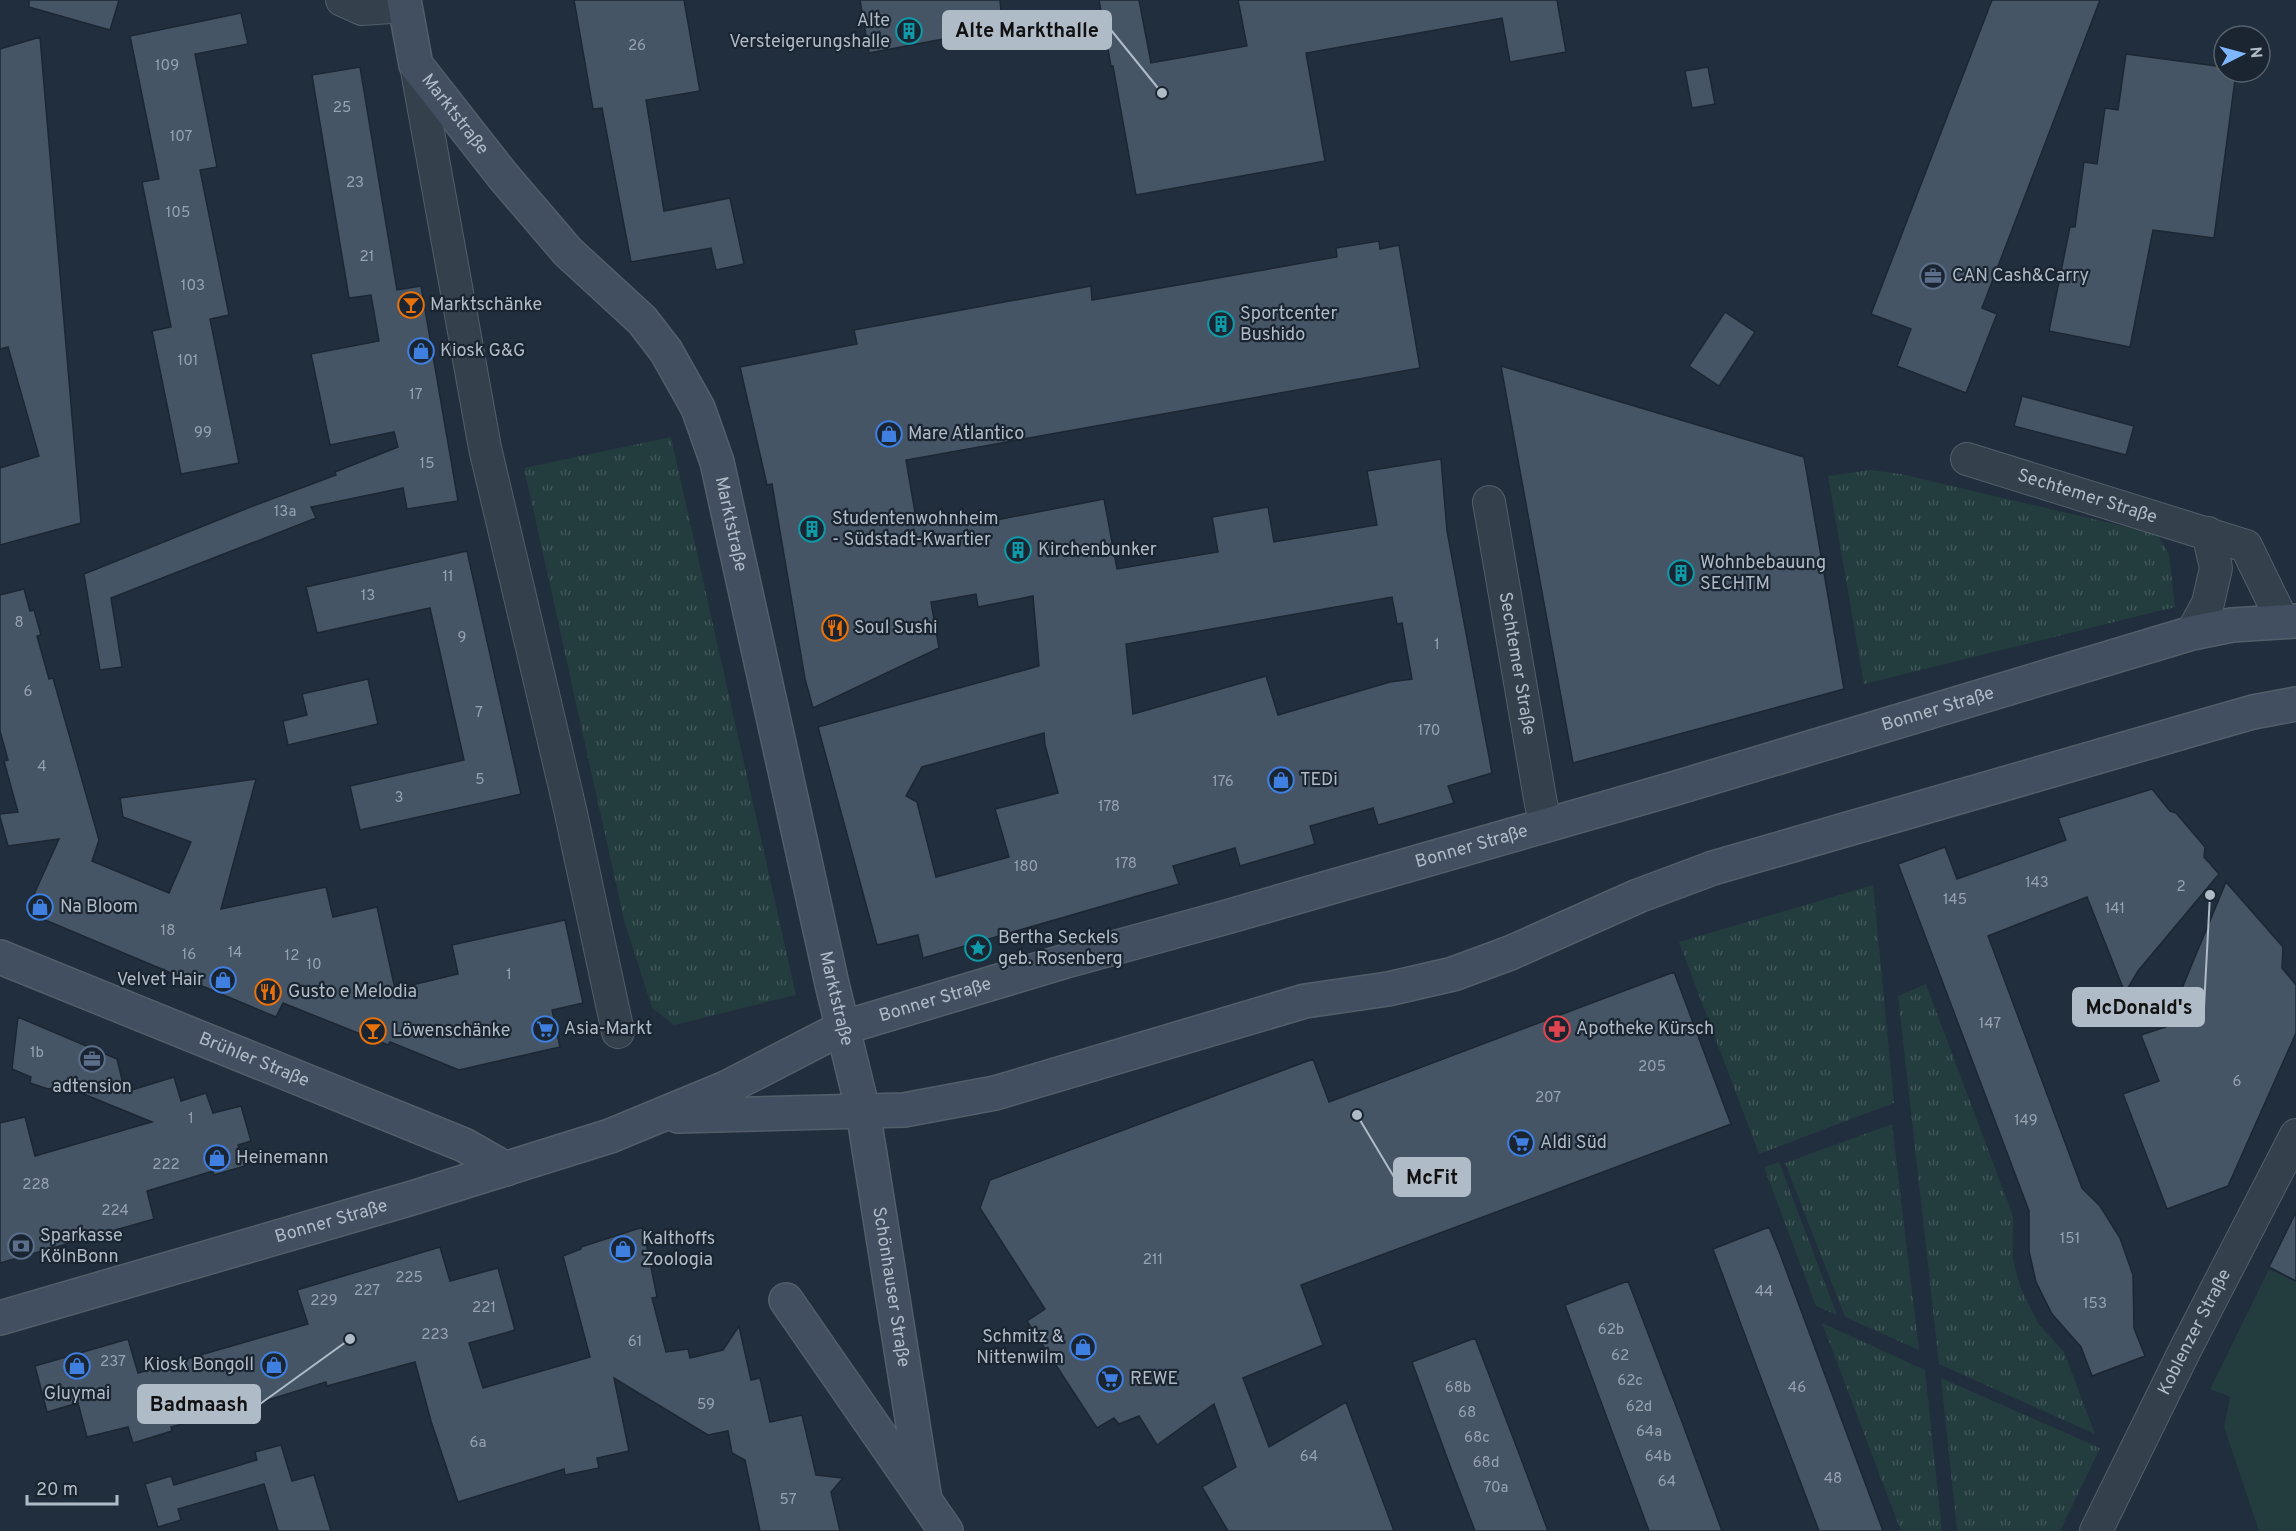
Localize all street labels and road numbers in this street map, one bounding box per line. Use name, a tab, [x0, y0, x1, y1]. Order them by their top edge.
street label: Marktstraße	[416, 69, 494, 160]
street label: Sechtemer Straße	[2015, 464, 2160, 529]
street label: Marktstraße	[709, 474, 752, 574]
street label: Sechtemer Straße	[1493, 590, 1540, 737]
street label: Bonner Straße	[1879, 682, 1997, 737]
street label: Bonner Straße	[1413, 820, 1531, 874]
street label: Marktstraße	[814, 949, 858, 1048]
street label: Bonner Straße	[876, 972, 994, 1028]
street label: Brühler Straße	[195, 1027, 313, 1093]
street label: Bonner Straße	[272, 1194, 390, 1249]
street label: Schönhauser Straße	[867, 1205, 915, 1369]
street label: Koblenzer Straße	[2153, 1265, 2236, 1399]

